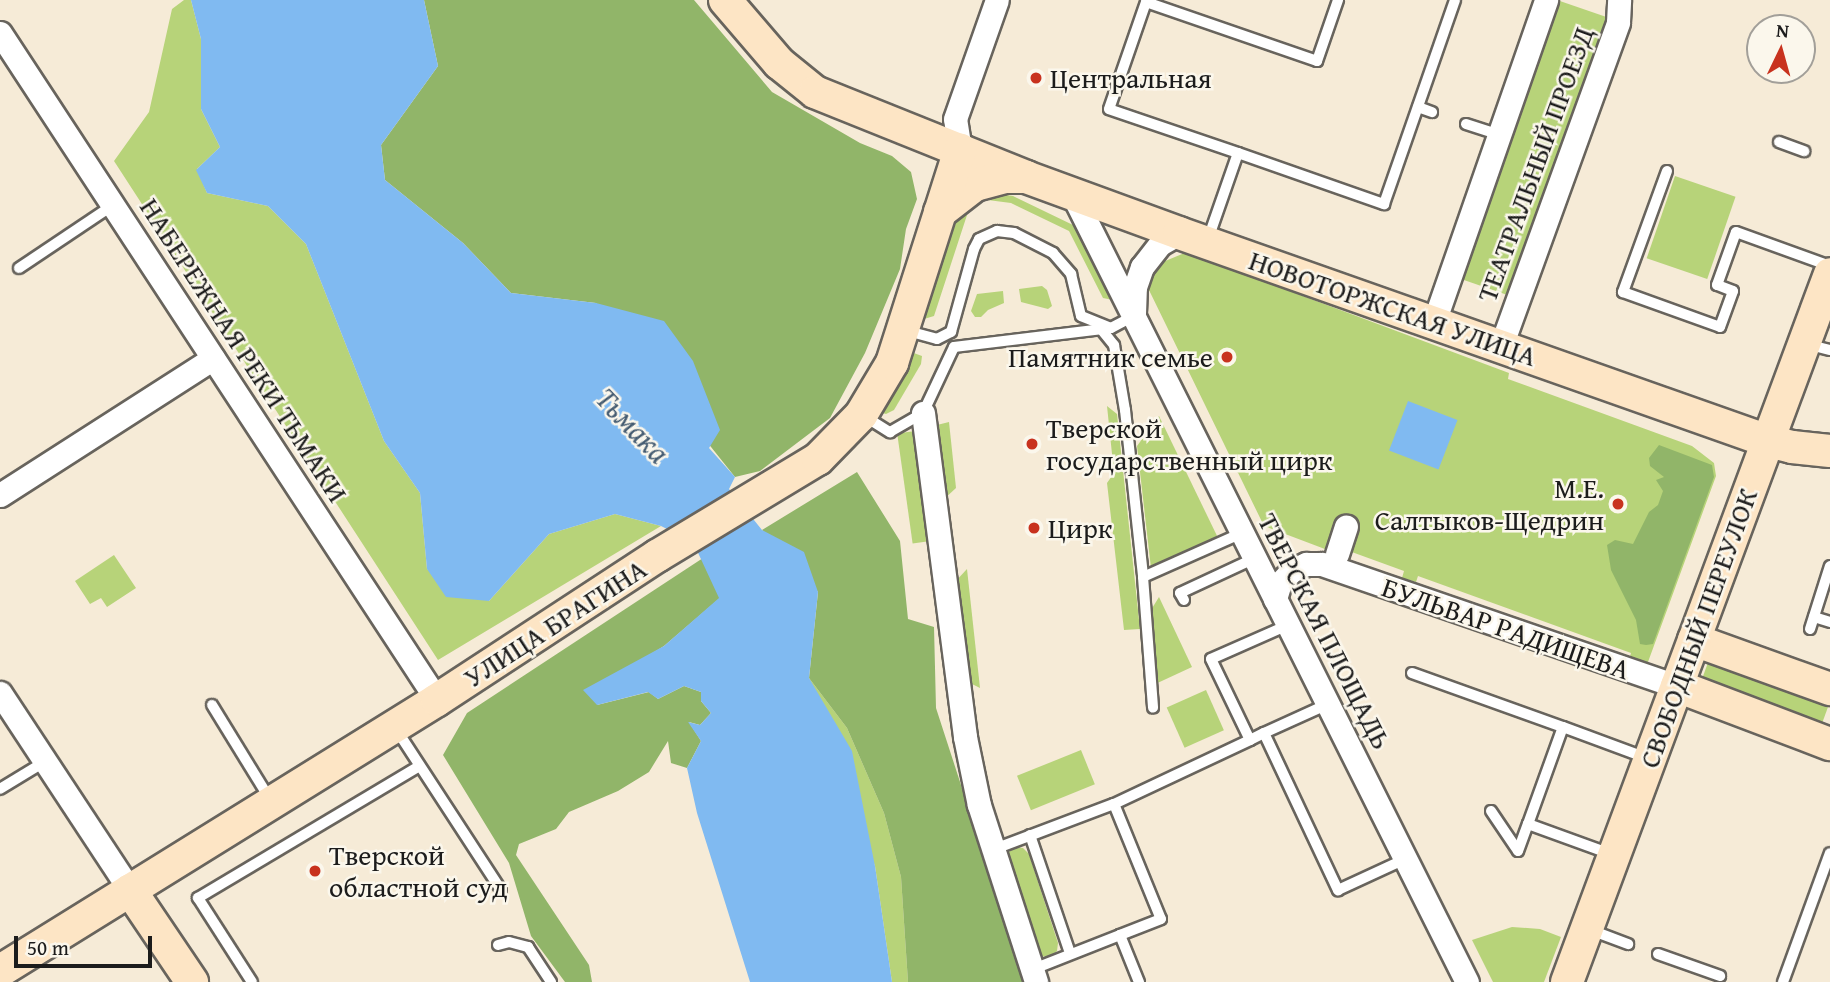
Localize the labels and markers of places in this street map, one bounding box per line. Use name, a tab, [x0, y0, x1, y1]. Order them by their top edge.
place label: Центральная	[1050, 61, 1212, 95]
marker: Центральная	[1028, 70, 1044, 86]
place label: Памятник семье	[1008, 340, 1213, 374]
marker: Памятник семье	[1219, 349, 1235, 365]
place label: Тверской государственный цирк	[1046, 411, 1332, 477]
marker: Тверской государственный цирк	[1024, 436, 1040, 452]
place label: М.Е. Салтыков-Щедрин	[1375, 471, 1604, 537]
marker: М.Е. Салтыков-Щедрин	[1610, 496, 1626, 512]
place label: Цирк	[1048, 511, 1112, 545]
marker: Цирк	[1026, 520, 1042, 536]
place label: Тверской областной суд	[329, 838, 508, 904]
marker: Тверской областной суд	[307, 863, 323, 879]

